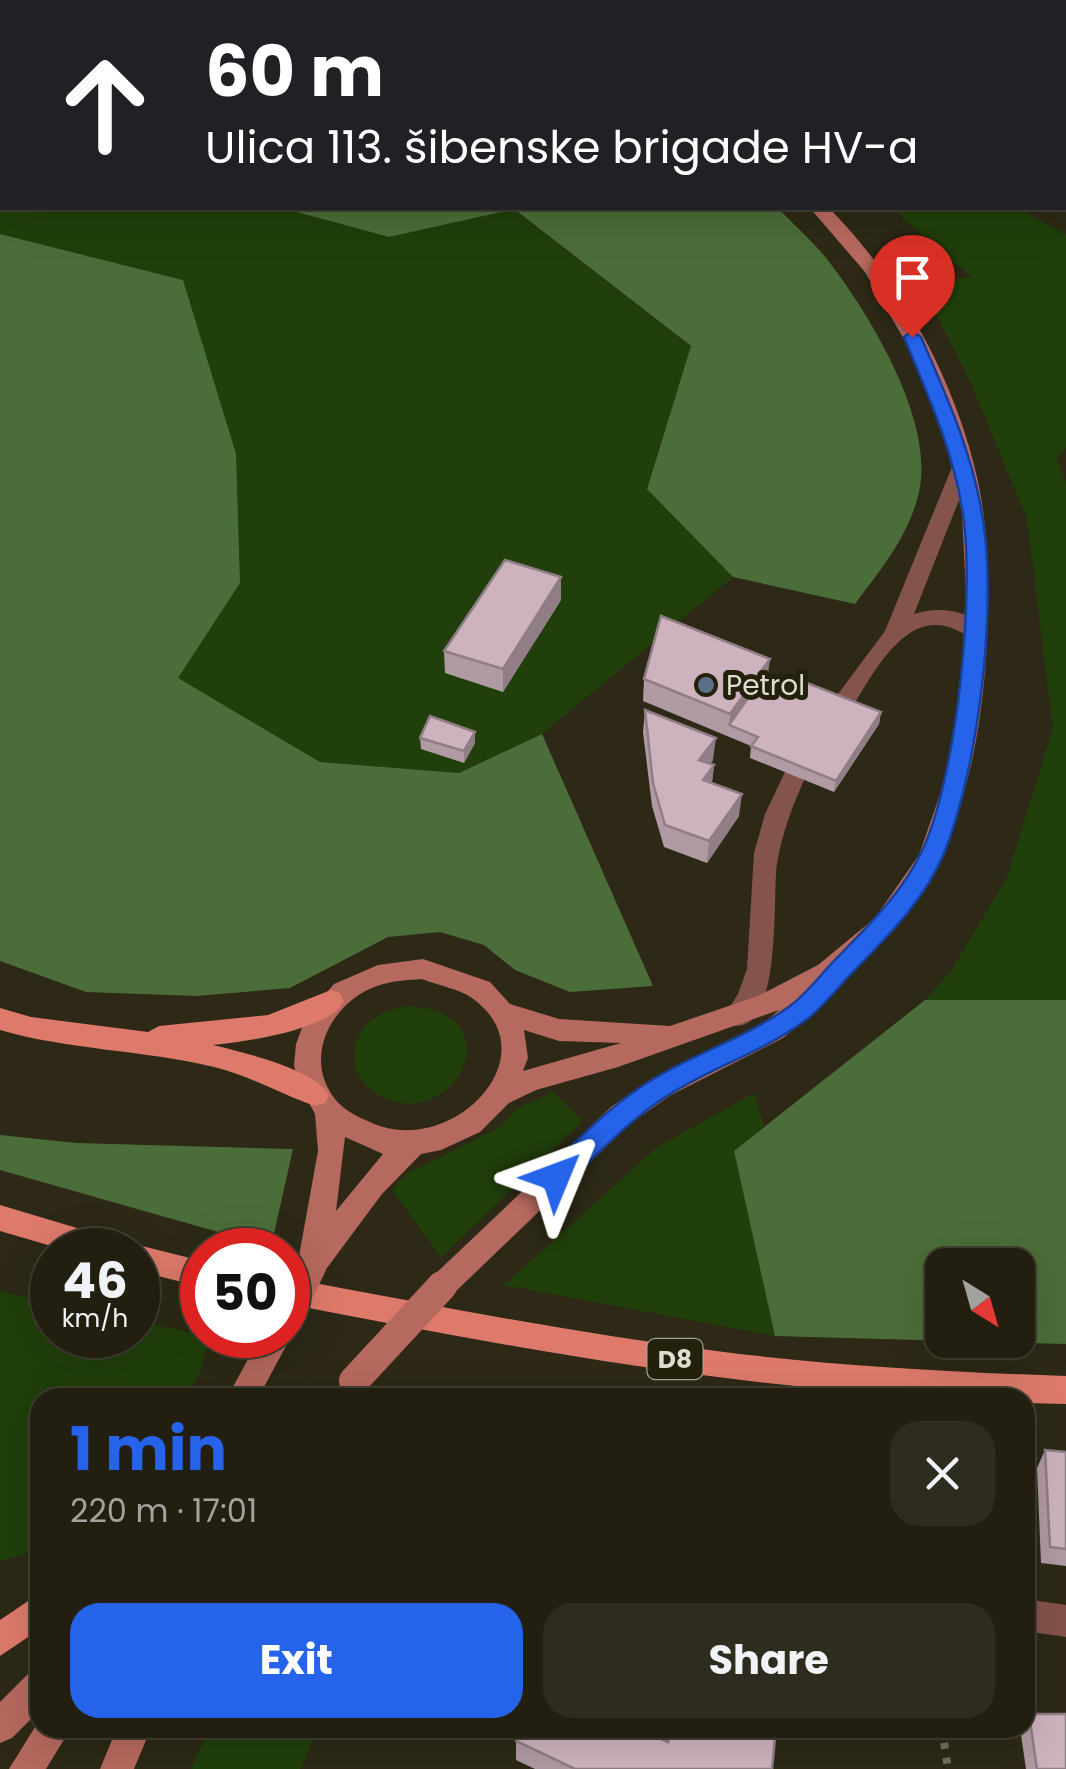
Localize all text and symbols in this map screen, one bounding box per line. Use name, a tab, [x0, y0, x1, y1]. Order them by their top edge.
text: 60 m	[205, 22, 384, 121]
icon: ahead	[40, 40, 170, 170]
text: Ulica 113. šibenske brigade HV-a	[205, 116, 919, 179]
pin	[870, 235, 955, 338]
icon: arrive	[885, 250, 940, 305]
place label: Petrol	[726, 666, 805, 705]
marker: Petrol	[695, 674, 717, 696]
position arrow	[504, 1125, 608, 1229]
speed limit sign: 50	[180, 1228, 310, 1358]
text: 46	[62, 1245, 128, 1316]
north arrow	[925, 1248, 1035, 1358]
map controls	[925, 1248, 1035, 1358]
text: km/h	[62, 1301, 128, 1336]
road number: D8	[648, 1339, 702, 1379]
text: 1 min	[70, 1407, 227, 1491]
button: close	[890, 1421, 995, 1526]
text: 220 m · 17:01	[70, 1488, 257, 1533]
button: Exit	[70, 1603, 523, 1718]
button: Share	[543, 1603, 995, 1718]

